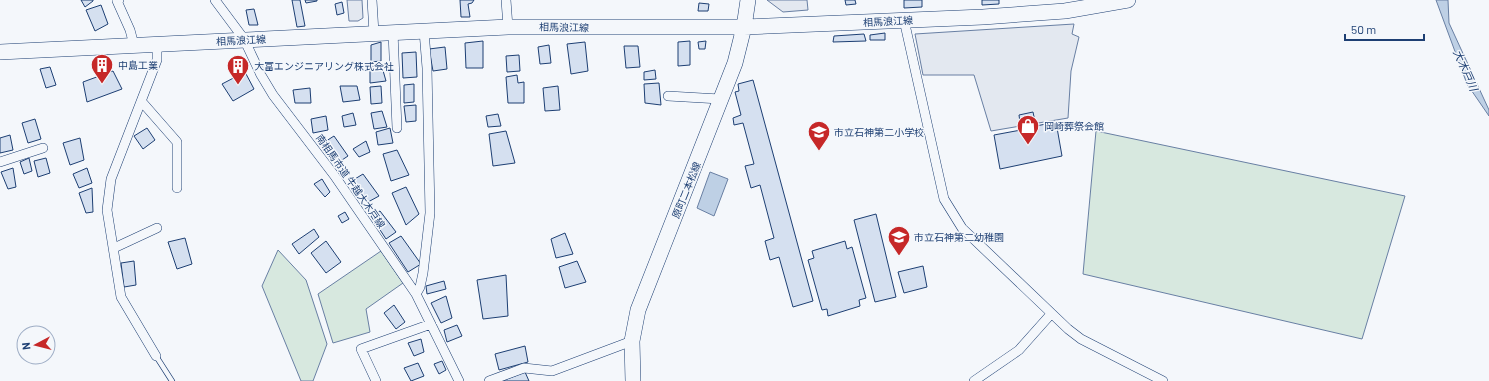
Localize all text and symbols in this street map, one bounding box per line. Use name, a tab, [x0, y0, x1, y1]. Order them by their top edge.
street label: 相馬浪江線	[863, 14, 913, 28]
scale bar	[1345, 16, 1424, 42]
street label: 相馬浪江線	[539, 21, 589, 33]
text: 50 m	[1351, 22, 1376, 36]
street label: 相馬浪江線	[216, 33, 266, 47]
water label: 大木戸川	[1451, 47, 1481, 94]
building icon: 中島工業	[89, 52, 115, 85]
building icon: 大富エンジニアリング株式会社	[225, 53, 251, 86]
place label: 中島工業	[118, 59, 158, 71]
place label: 大富エンジニアリング株式会社	[254, 60, 394, 72]
shop icon: 岡崎葬祭会館	[1015, 113, 1041, 146]
school or university icon: 市立石神第二小学校	[806, 119, 832, 152]
place label: 岡崎葬祭会館	[1044, 120, 1104, 132]
place label: 市立石神第二小学校	[834, 126, 924, 138]
street label: 南相馬市道 牛越大木戸線	[314, 132, 388, 230]
street label: 原町二本松線	[669, 160, 703, 220]
school or university icon: 市立石神第二幼稚園	[886, 224, 912, 257]
place label: 市立石神第二幼稚園	[914, 231, 1004, 243]
north arrow	[16, 325, 56, 365]
text: N	[19, 342, 32, 351]

